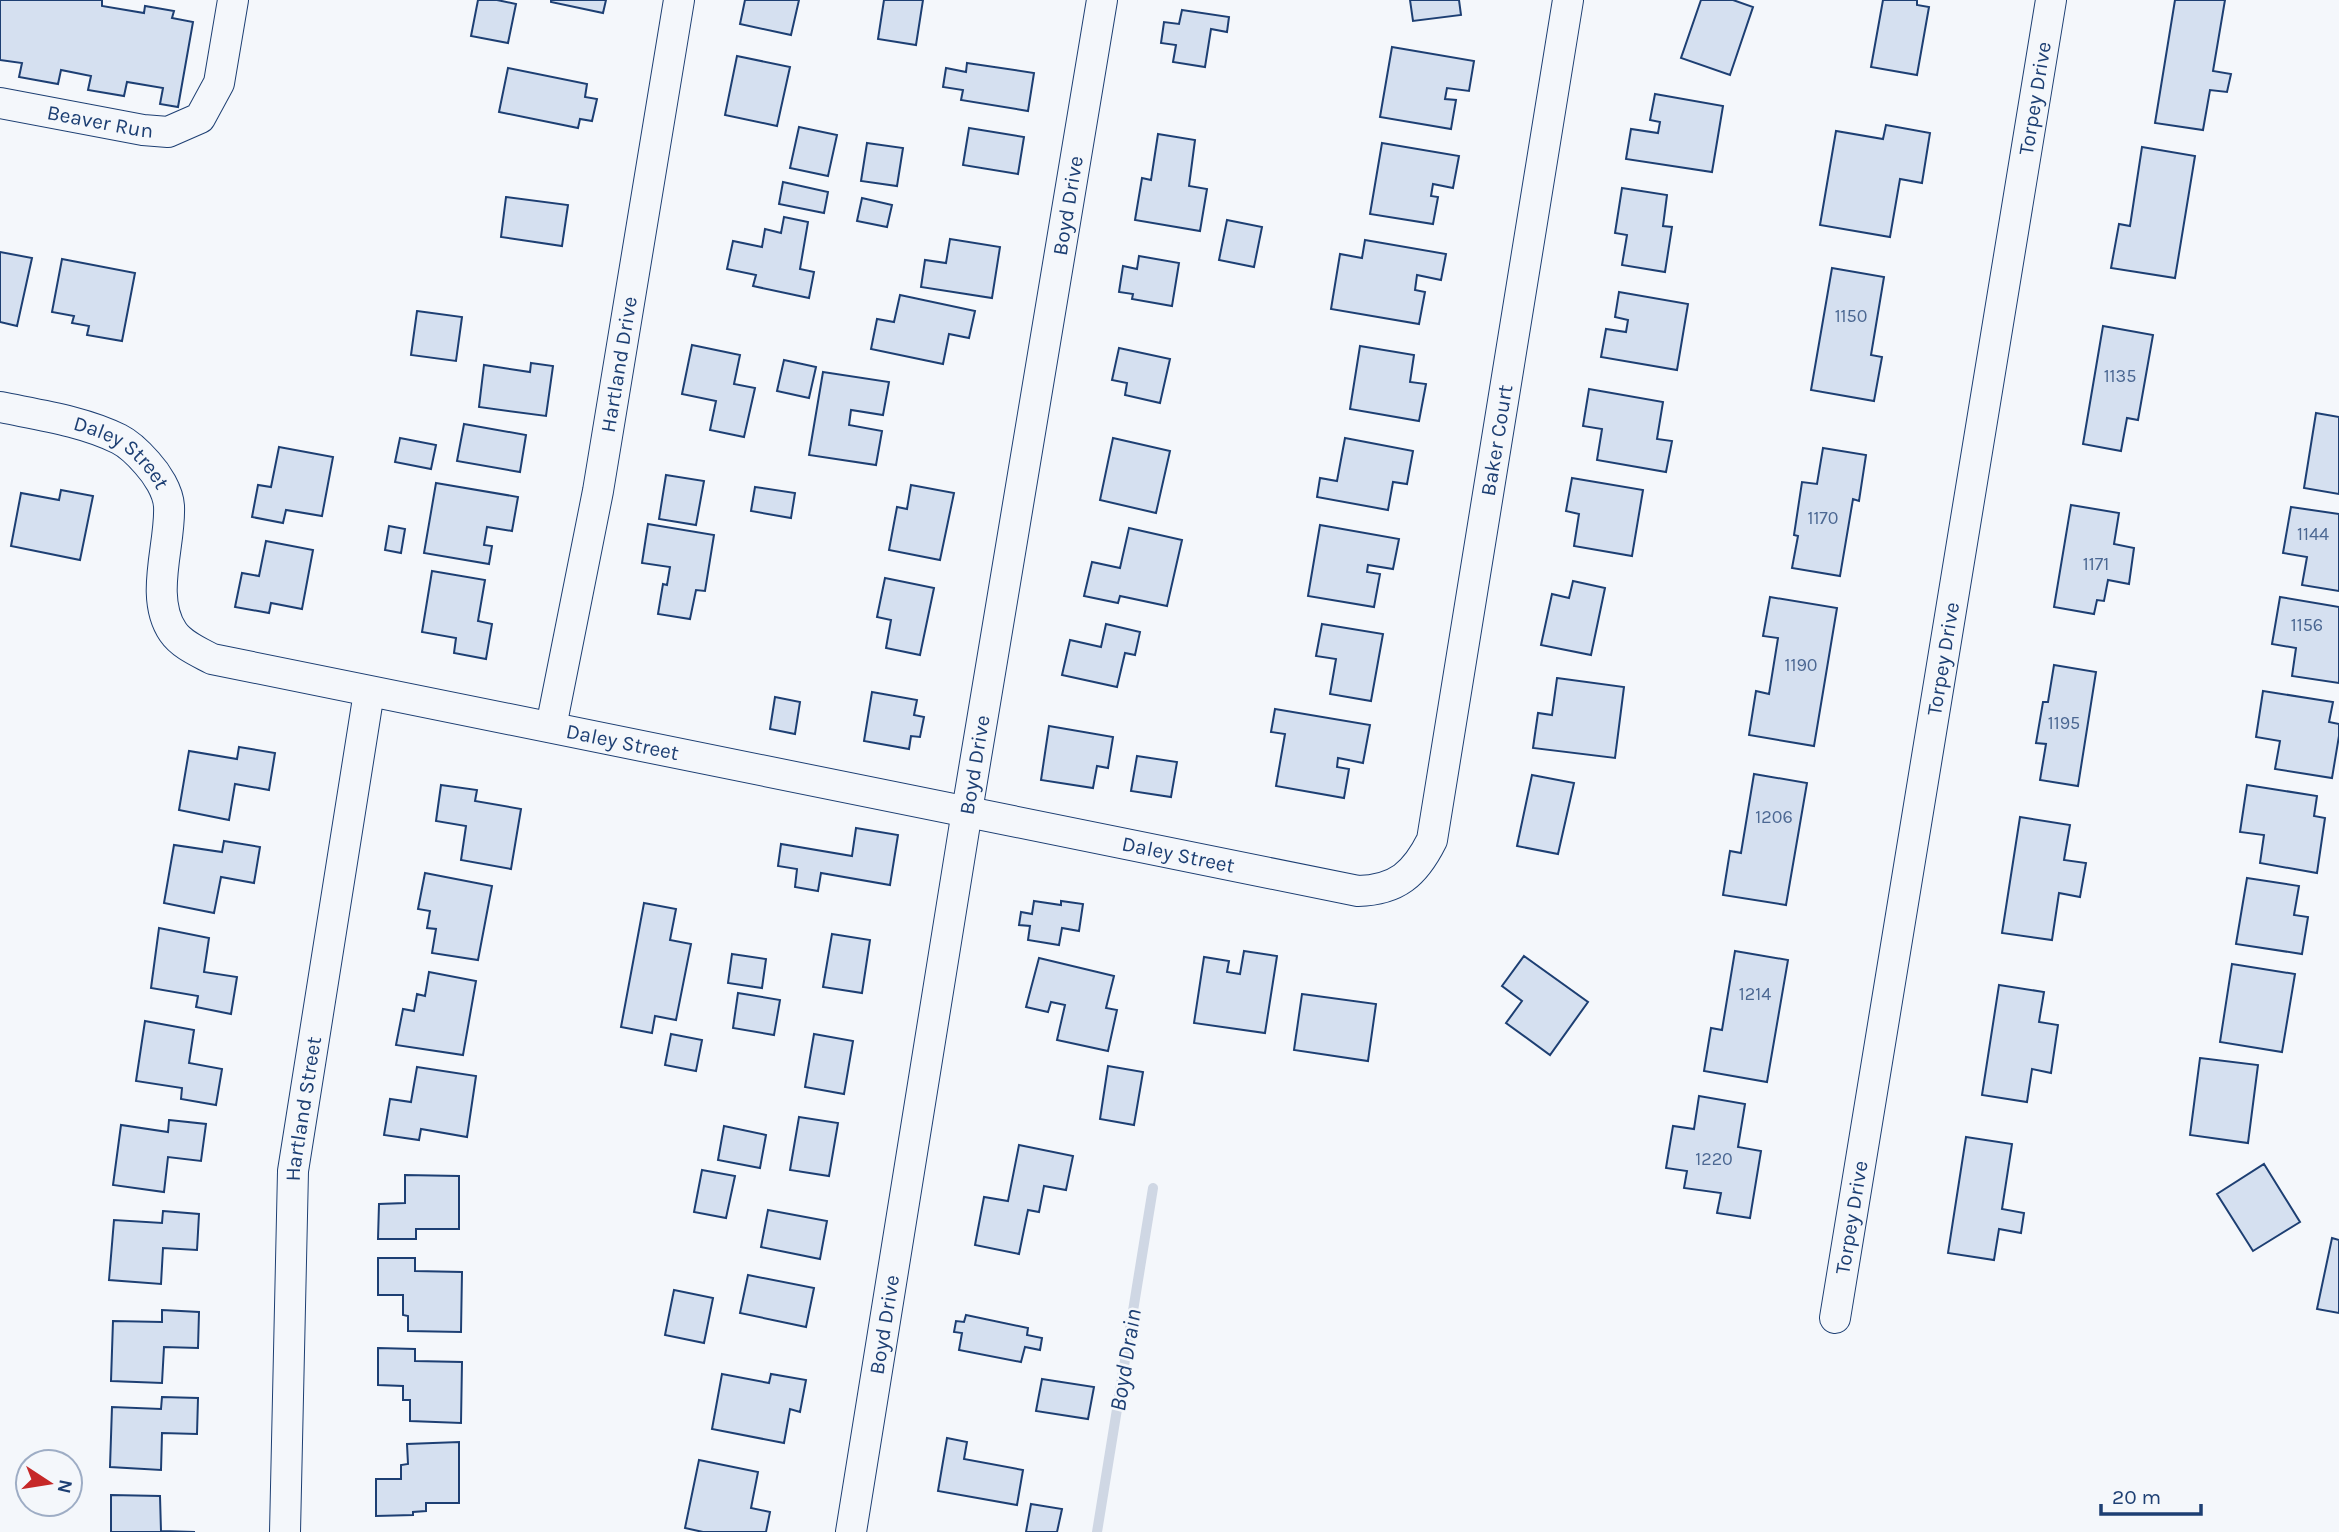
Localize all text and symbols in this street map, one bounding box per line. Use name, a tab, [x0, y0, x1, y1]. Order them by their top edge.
street label: Torpey Drive	[2014, 40, 2056, 157]
street label: Beaver Run	[45, 100, 154, 143]
street label: Boyd Drive	[1048, 154, 1088, 257]
street label: Hartland Drive	[596, 294, 642, 434]
house number: 1150	[1835, 305, 1867, 327]
house number: 1135	[2104, 365, 2136, 387]
street label: Baker Court	[1476, 383, 1518, 498]
street label: Daley Street	[71, 411, 174, 493]
house number: 1170	[1807, 507, 1839, 529]
house number: 1144	[2297, 523, 2329, 545]
house number: 1171	[2083, 553, 2109, 575]
street label: Torpey Drive	[1922, 600, 1964, 717]
house number: 1156	[2291, 614, 2323, 636]
house number: 1190	[1784, 654, 1818, 676]
house number: 1195	[2048, 712, 2080, 734]
street label: Boyd Drive	[955, 713, 995, 817]
street label: Daley Street	[564, 719, 681, 765]
house number: 1206	[1755, 806, 1793, 828]
street label: Daley Street	[1120, 831, 1237, 878]
house number: 1214	[1739, 983, 1771, 1005]
street label: Hartland Street	[281, 1035, 326, 1182]
house number: 1220	[1695, 1148, 1733, 1170]
street label: Torpey Drive	[1830, 1159, 1873, 1276]
street label: Boyd Drive	[864, 1273, 904, 1376]
water label: Boyd Drain	[1104, 1307, 1147, 1413]
north arrow	[14, 1448, 84, 1518]
scale bar	[2101, 1472, 2201, 1516]
text: N	[52, 1477, 77, 1495]
text: 20 m	[2112, 1485, 2161, 1509]

